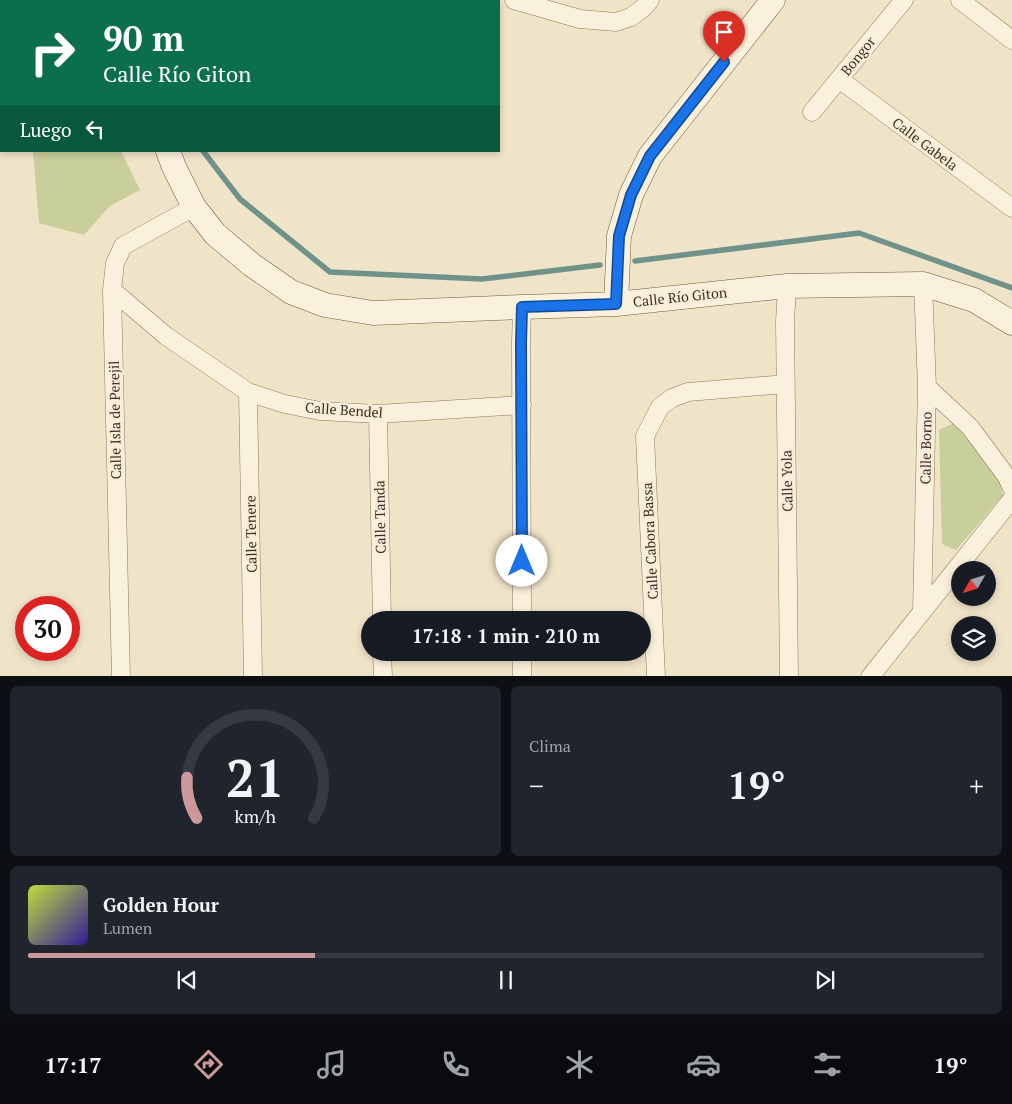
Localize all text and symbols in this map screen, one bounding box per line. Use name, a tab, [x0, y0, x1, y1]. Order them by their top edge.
pin	[703, 11, 745, 62]
text: 90 m	[103, 15, 184, 61]
icon: arrive	[710, 18, 738, 46]
icon: right	[20, 20, 85, 85]
street label: Bongor	[836, 32, 880, 79]
text: Calle Río Giton	[103, 59, 251, 88]
street label: Calle Gabela	[889, 113, 962, 175]
icon: left	[81, 115, 109, 143]
text: Luego	[20, 117, 71, 142]
street label: Calle Río Giton	[632, 282, 729, 311]
street label: Calle Isla de Perejil	[104, 361, 125, 480]
street label: Calle Bendel	[304, 397, 384, 422]
street label: Calle Borno	[915, 411, 936, 485]
street label: Calle Yola	[776, 450, 797, 512]
street label: Calle Tanda	[369, 480, 390, 554]
street label: Calle Cabora Bassa	[637, 482, 662, 600]
street label: Calle Tenere	[240, 495, 261, 573]
position arrow	[495, 534, 547, 586]
north arrow	[951, 561, 996, 606]
map controls	[951, 561, 996, 661]
speed limit sign: 30	[15, 596, 80, 661]
button: layers	[951, 616, 996, 661]
text: 17:18 · 1 min · 210 m	[412, 623, 600, 648]
text: Clima	[529, 735, 571, 757]
text: 21	[226, 743, 285, 812]
text: 19°	[727, 760, 786, 810]
text: −	[529, 767, 544, 804]
text: +	[969, 767, 984, 804]
text: km/h	[235, 804, 277, 828]
text: Golden Hour	[103, 892, 219, 917]
text: Lumen	[103, 917, 152, 939]
icon: previous	[173, 966, 201, 994]
icon: pause	[492, 966, 520, 994]
icon: next	[811, 966, 839, 994]
icon: directions	[191, 1047, 226, 1082]
icon: music	[314, 1047, 349, 1082]
icon: phone	[438, 1047, 473, 1082]
icon: climate	[562, 1047, 597, 1082]
icon: car	[686, 1047, 721, 1082]
icon: filters	[810, 1047, 845, 1082]
text: 17:17	[44, 1050, 102, 1079]
text: 19°	[934, 1050, 968, 1079]

